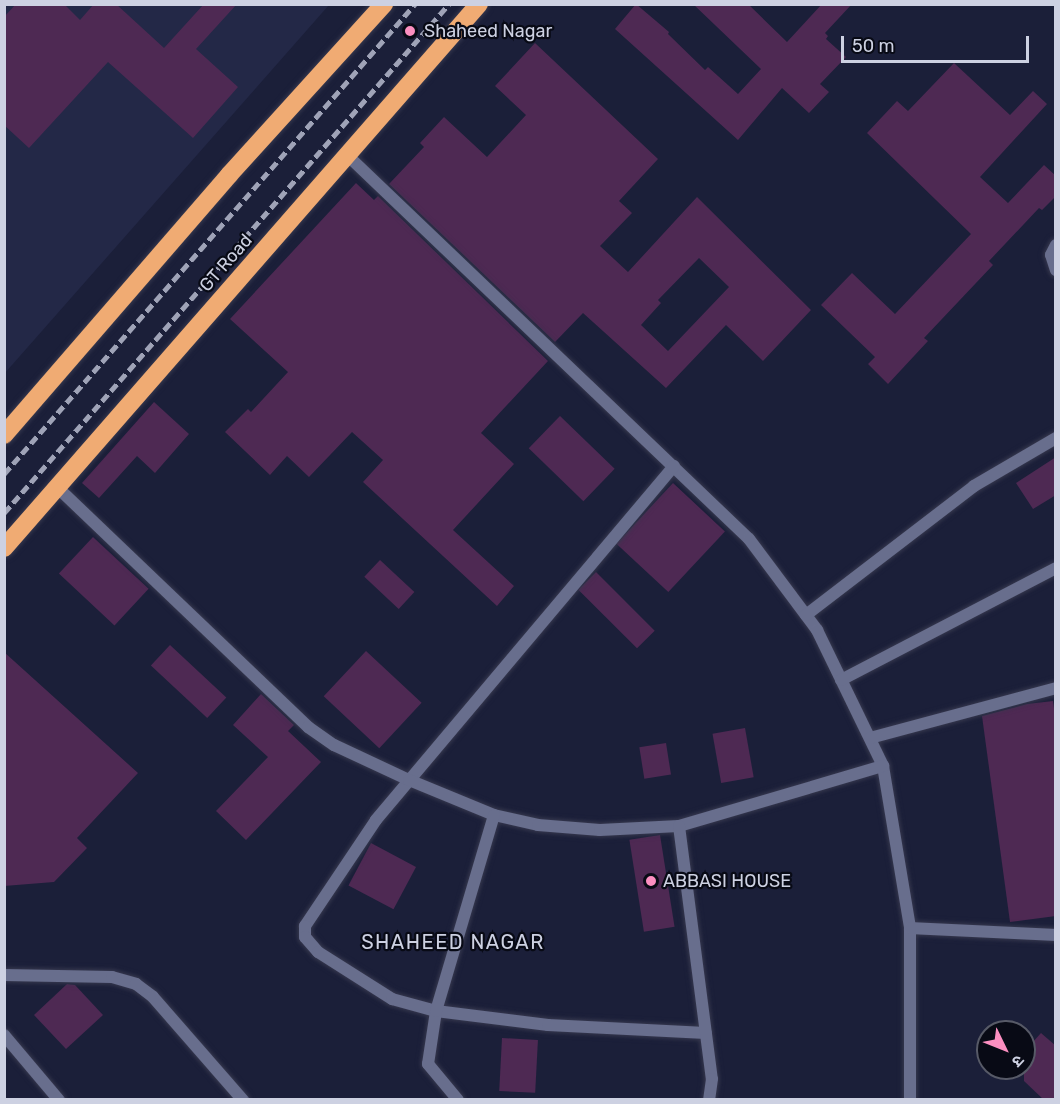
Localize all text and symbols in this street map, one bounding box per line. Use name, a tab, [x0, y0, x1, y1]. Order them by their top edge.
place label: Shaheed Nagar	[424, 20, 552, 42]
marker: Shaheed Nagar	[401, 22, 419, 40]
scale bar	[844, 24, 1032, 62]
text: 50 m	[852, 35, 895, 57]
street label: GT Road	[195, 230, 257, 296]
place label: ABBASI HOUSE	[663, 870, 791, 892]
marker: ABBASI HOUSE	[644, 874, 658, 888]
district label: SHAHEED NAGAR	[361, 930, 545, 954]
north arrow	[976, 1020, 1036, 1080]
text: उ	[1008, 1051, 1028, 1071]

